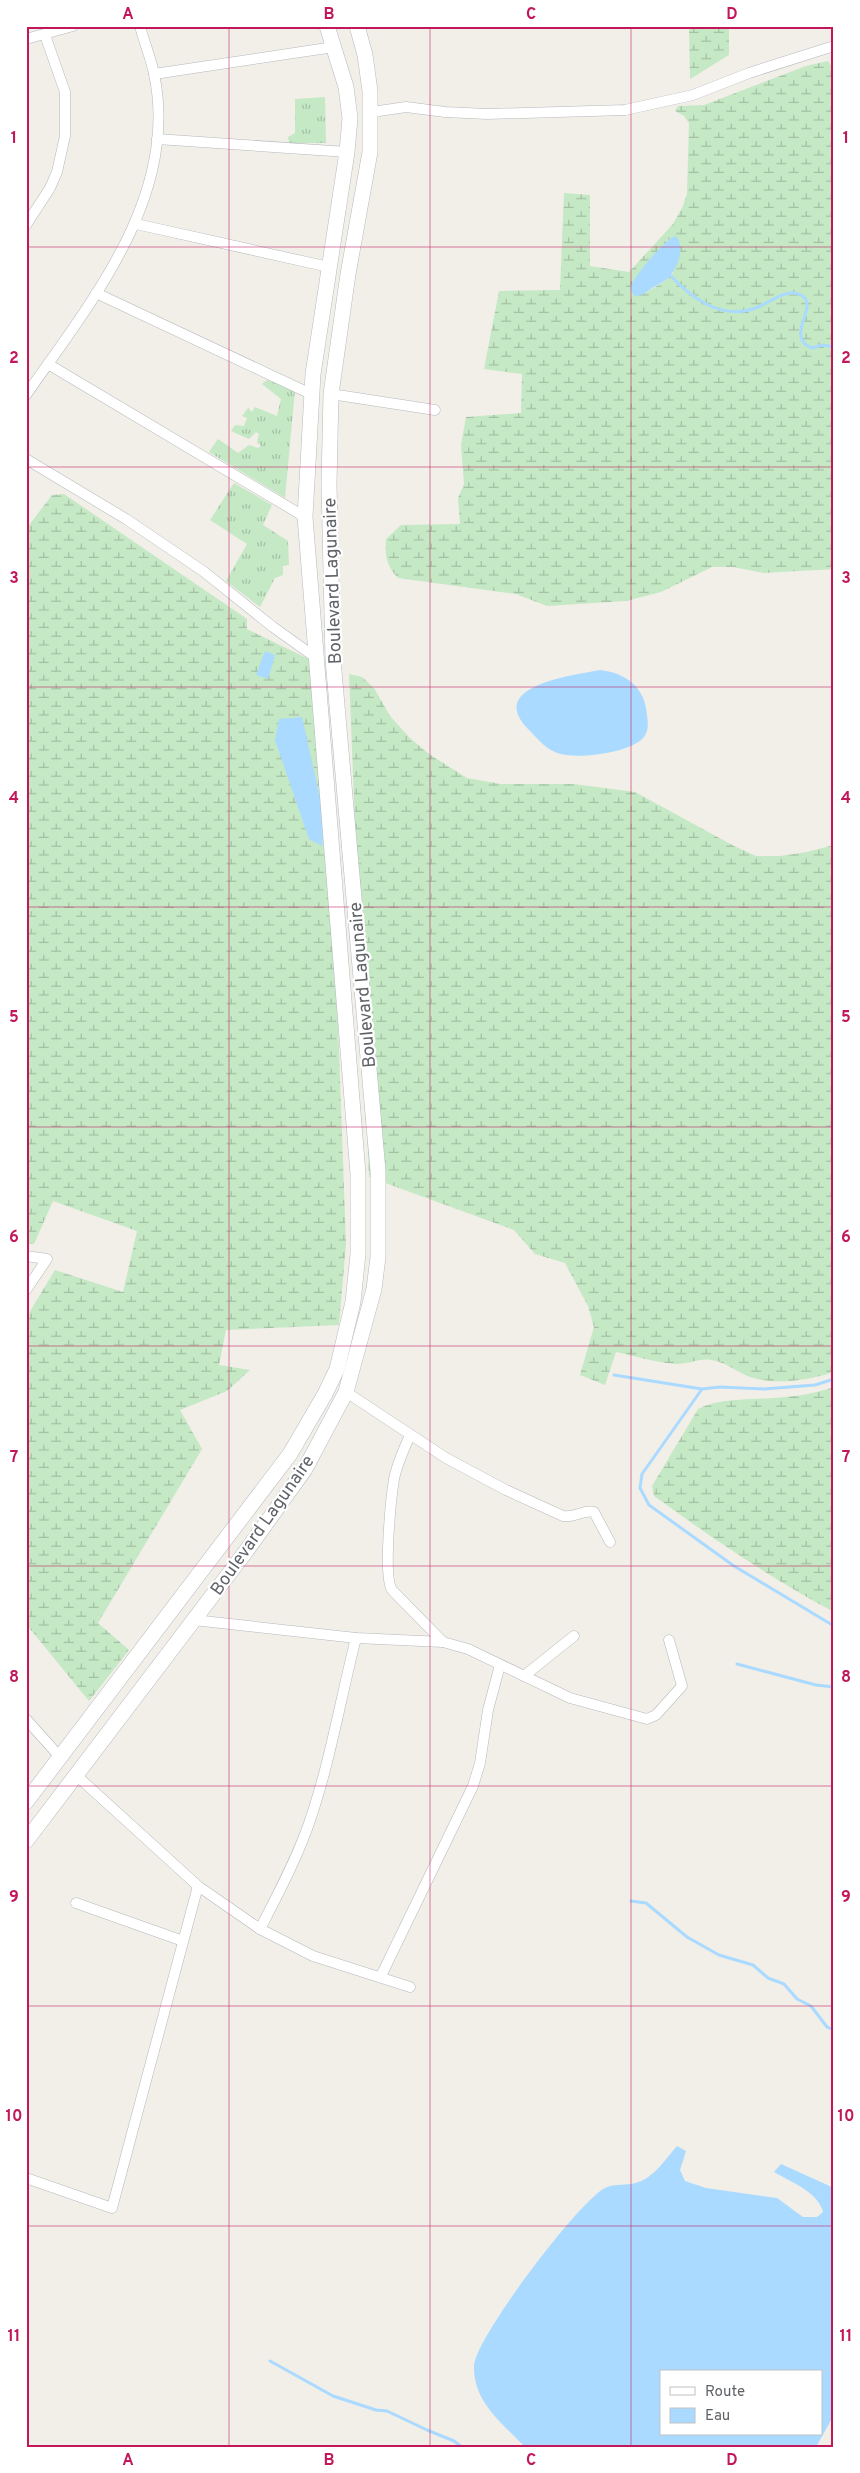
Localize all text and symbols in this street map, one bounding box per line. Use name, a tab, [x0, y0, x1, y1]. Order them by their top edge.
text: A	[122, 5, 134, 25]
text: B	[323, 5, 335, 25]
text: C	[526, 5, 536, 25]
text: D	[726, 5, 738, 25]
text: 1	[11, 129, 17, 149]
text: 1	[843, 129, 849, 149]
text: 2	[9, 349, 19, 369]
text: 2	[841, 349, 851, 369]
street label: Boulevard Lagunaire	[319, 497, 348, 664]
text: 3	[9, 569, 19, 589]
text: 3	[841, 569, 851, 589]
text: 4	[9, 789, 19, 809]
text: 4	[841, 789, 851, 809]
street label: Boulevard Lagunaire	[345, 901, 382, 1069]
text: 5	[9, 1008, 19, 1028]
text: 5	[841, 1008, 851, 1028]
text: 6	[9, 1228, 19, 1248]
text: 6	[841, 1228, 851, 1248]
text: 7	[10, 1448, 18, 1468]
text: 7	[842, 1448, 850, 1468]
street label: Boulevard Lagunaire	[206, 1451, 320, 1601]
text: 8	[9, 1668, 19, 1688]
text: 8	[841, 1668, 851, 1688]
text: 9	[9, 1888, 19, 1908]
text: 9	[841, 1888, 851, 1908]
text: 10	[6, 2107, 22, 2127]
text: 10	[838, 2107, 854, 2127]
text: 11	[8, 2327, 20, 2347]
text: 11	[840, 2327, 852, 2347]
legend	[660, 2370, 822, 2436]
text: Route	[705, 2383, 745, 2402]
text: Eau	[705, 2407, 730, 2426]
text: A	[122, 2451, 134, 2471]
text: B	[323, 2451, 335, 2471]
text: C	[526, 2451, 536, 2471]
text: D	[726, 2451, 738, 2471]

